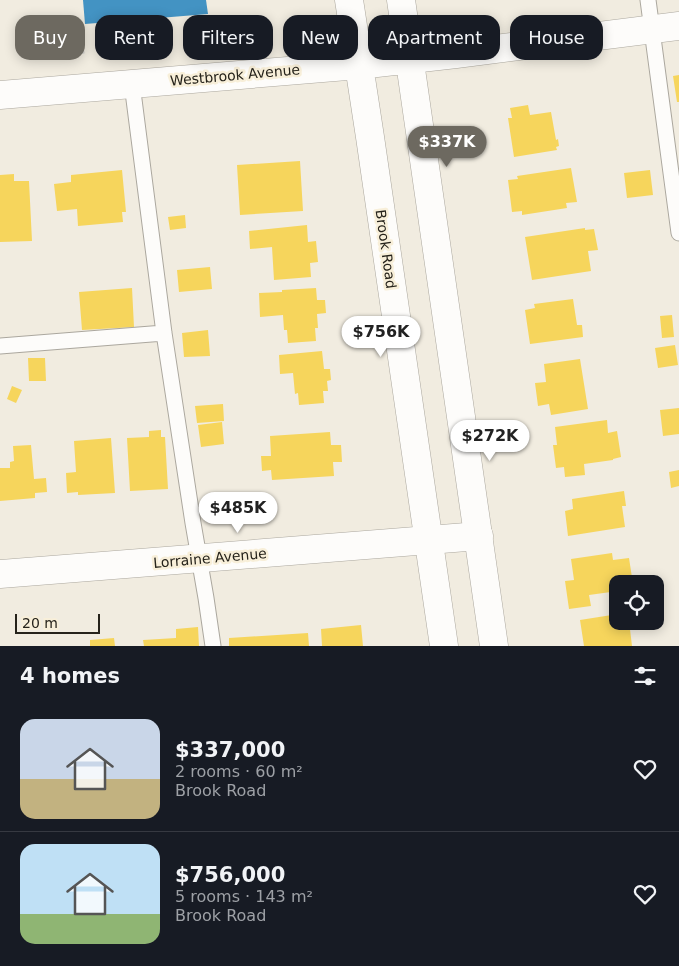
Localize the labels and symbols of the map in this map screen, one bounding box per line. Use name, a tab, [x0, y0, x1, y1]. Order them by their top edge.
street label: Westbrook Avenue	[169, 61, 301, 89]
pin: $337K	[412, 126, 482, 168]
street label: Brook Road	[373, 208, 399, 290]
pin: $756K	[346, 316, 416, 358]
pin: $272K	[455, 420, 525, 462]
pin: $485K	[203, 492, 273, 534]
street label: Lorraine Avenue	[153, 545, 267, 571]
scale bar	[15, 611, 100, 634]

